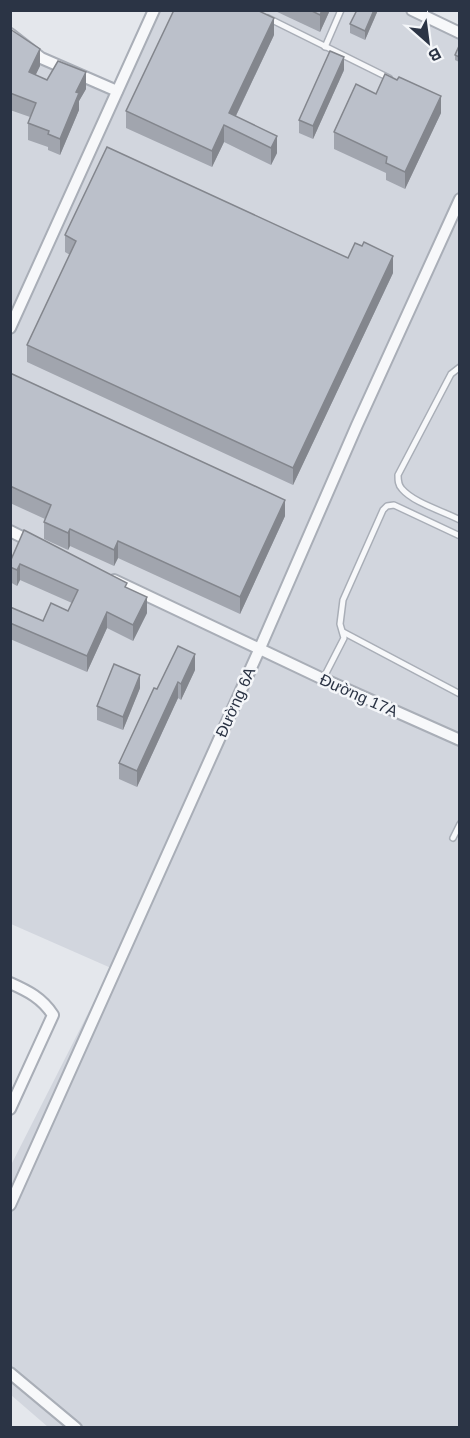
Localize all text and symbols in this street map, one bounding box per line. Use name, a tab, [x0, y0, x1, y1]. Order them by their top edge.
north arrow	[398, 12, 458, 72]
text: B	[426, 45, 444, 65]
street label: Đường 6A	[213, 664, 259, 740]
street label: Đường 17A	[317, 671, 401, 720]

